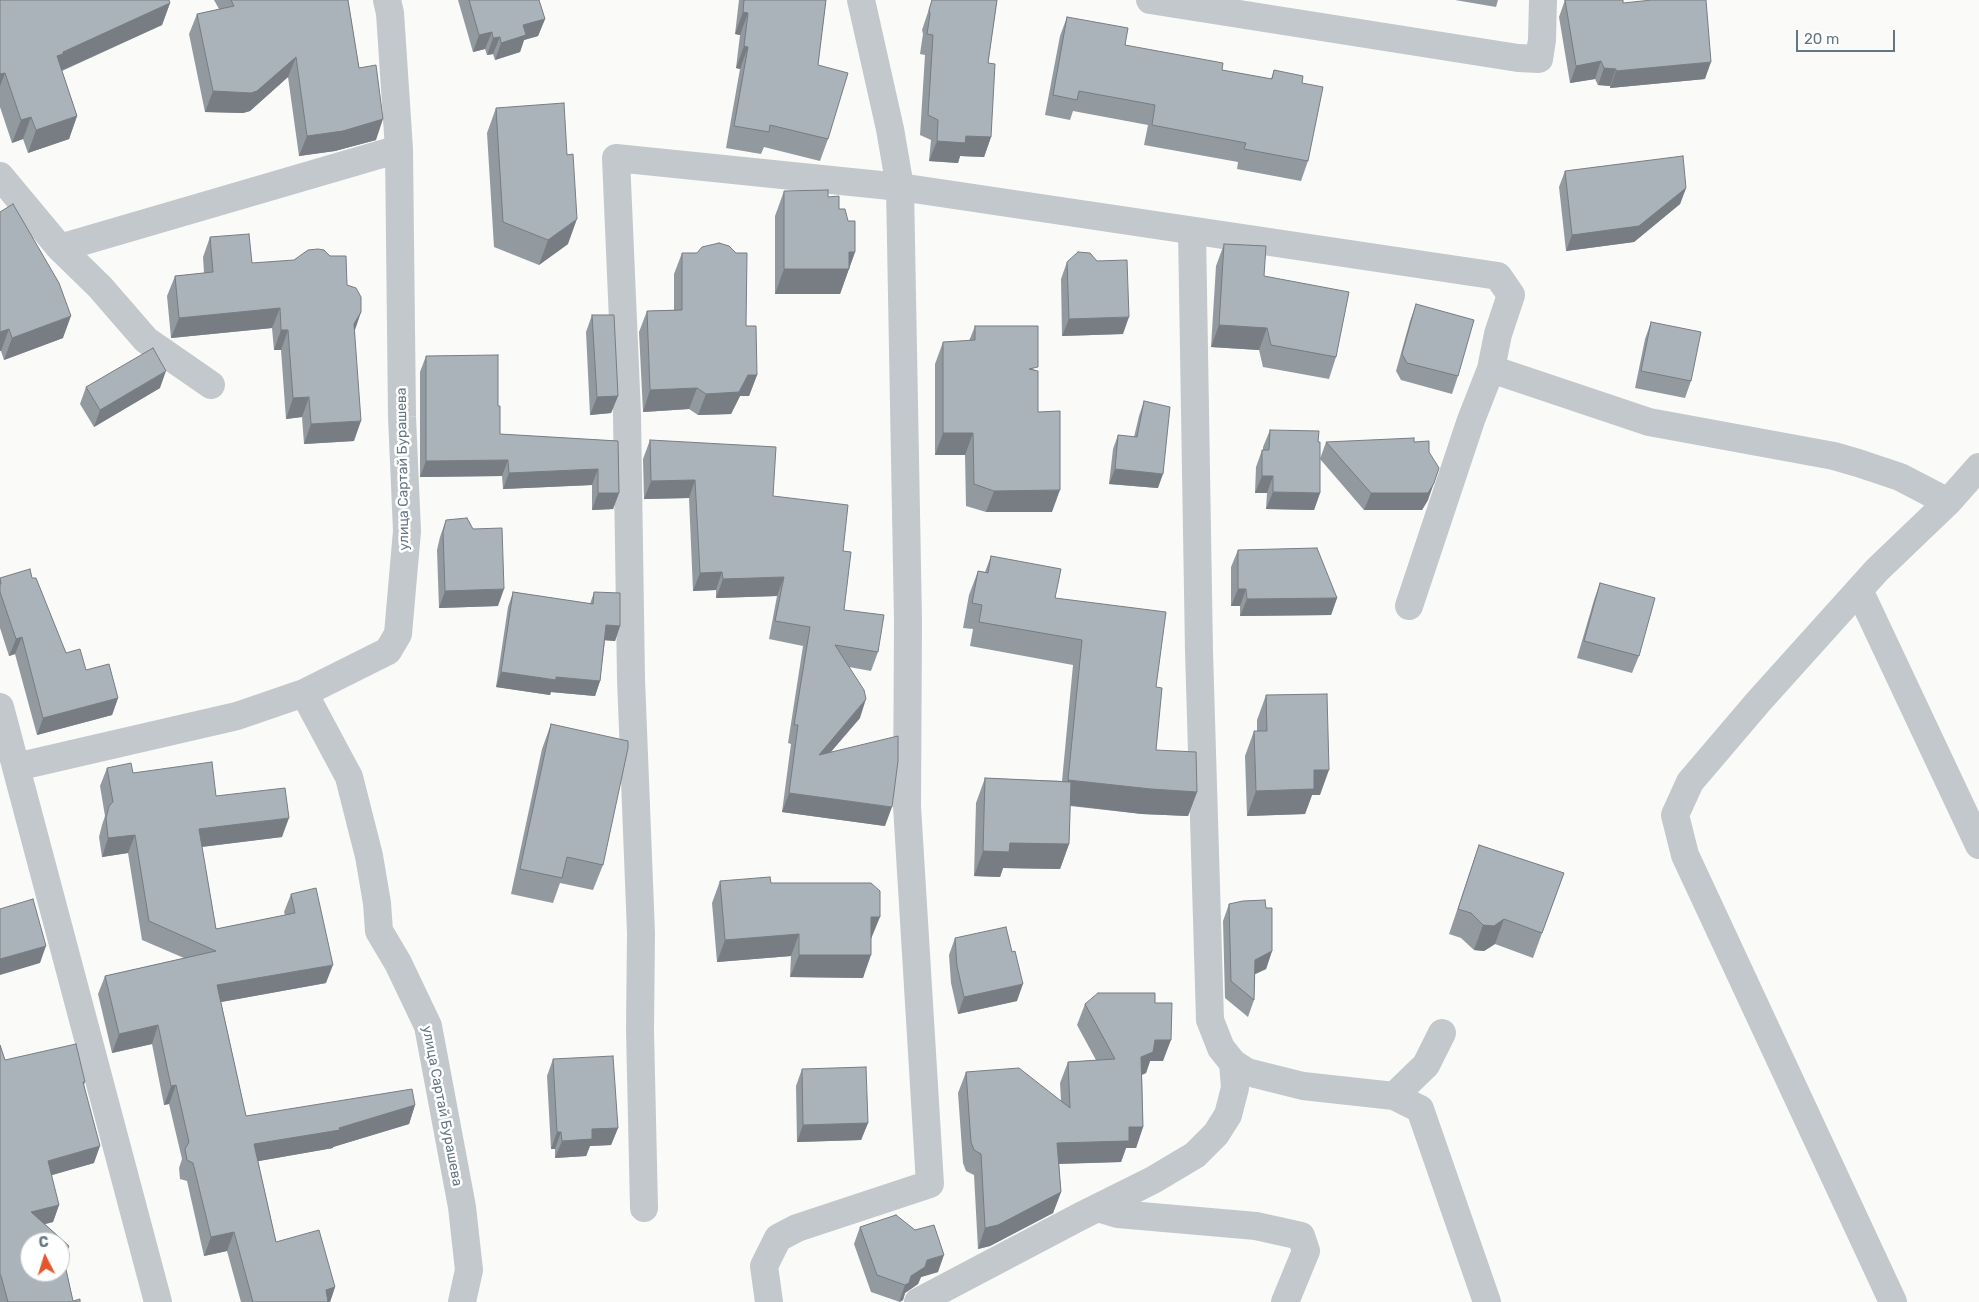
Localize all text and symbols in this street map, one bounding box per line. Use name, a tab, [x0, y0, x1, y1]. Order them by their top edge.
scale bar	[1799, 20, 1898, 52]
text: 20 m	[1804, 30, 1839, 48]
street label: улица Сартай Бурашева	[393, 387, 413, 551]
street label: улица Сартай Бурашева	[418, 1024, 466, 1188]
north arrow	[20, 1232, 70, 1282]
text: С	[38, 1234, 49, 1251]

